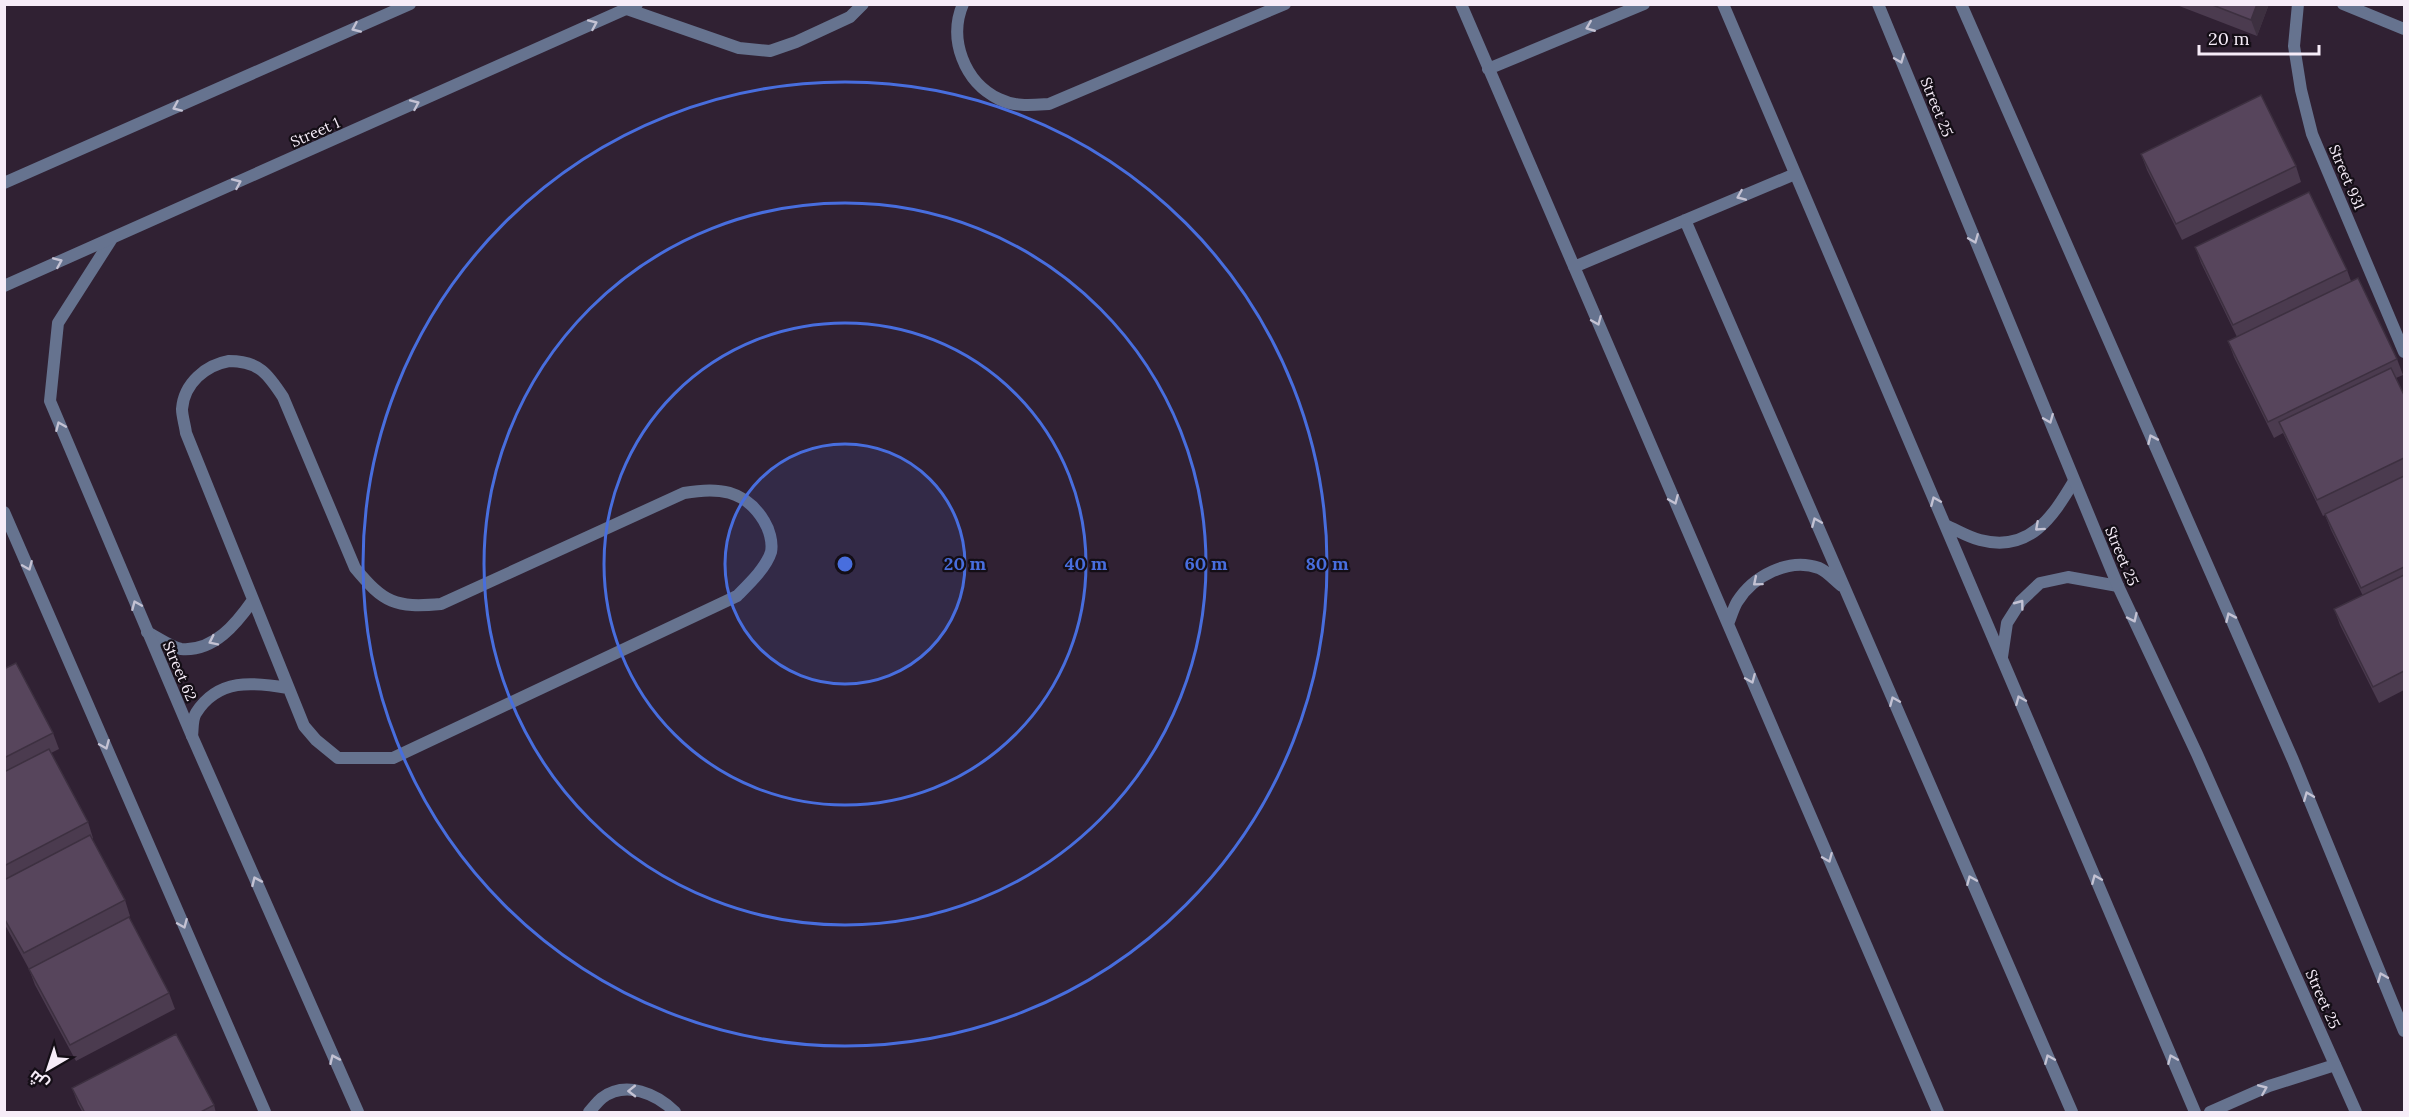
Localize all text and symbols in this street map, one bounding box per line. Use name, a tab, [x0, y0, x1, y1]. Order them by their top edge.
scale bar	[2199, 18, 2319, 56]
one-way arrow	[586, 20, 597, 32]
one-way arrow	[1585, 20, 1596, 32]
one-way arrow	[351, 21, 362, 33]
text: 20 m	[2208, 27, 2250, 50]
one-way arrow	[1893, 52, 1905, 63]
street label: Street 25	[1916, 74, 1958, 140]
one-way arrow	[173, 99, 184, 111]
one-way arrow	[408, 99, 419, 111]
street label: Street 1	[287, 113, 343, 151]
street label: Street 931	[2325, 142, 2369, 212]
one-way arrow	[230, 179, 241, 191]
one-way arrow	[1737, 189, 1748, 201]
one-way arrow	[1967, 233, 1979, 244]
one-way arrow	[52, 258, 63, 270]
one-way arrow	[1590, 314, 1602, 325]
one-way arrow	[2042, 413, 2054, 424]
one-way arrow	[55, 421, 67, 432]
one-way arrow	[2147, 434, 2159, 445]
one-way arrow	[1667, 493, 1679, 504]
one-way arrow	[1930, 496, 1942, 507]
one-way arrow	[1811, 517, 1823, 528]
one-way arrow	[2035, 520, 2046, 531]
street label: Street 25	[2101, 523, 2143, 589]
text: 20 m	[944, 552, 987, 575]
text: 40 m	[1065, 552, 1108, 575]
text: 60 m	[1184, 552, 1228, 575]
text: 80 m	[1305, 552, 1349, 575]
centre of rings	[835, 554, 855, 574]
one-way arrow	[21, 559, 33, 570]
one-way arrow	[1753, 575, 1764, 586]
one-way arrow	[2013, 600, 2024, 611]
one-way arrow	[131, 601, 143, 612]
one-way arrow	[2125, 612, 2137, 623]
one-way arrow	[2226, 613, 2238, 624]
one-way arrow	[208, 633, 219, 645]
street label: Street 62	[159, 638, 201, 704]
one-way arrow	[1744, 673, 1756, 684]
one-way arrow	[2015, 695, 2027, 706]
one-way arrow	[1889, 696, 1901, 707]
one-way arrow	[98, 738, 110, 749]
one-way arrow	[2303, 791, 2315, 802]
one-way arrow	[1821, 852, 1833, 863]
one-way arrow	[1967, 875, 1979, 886]
one-way arrow	[2091, 875, 2103, 886]
one-way arrow	[251, 876, 263, 887]
one-way arrow	[176, 917, 188, 928]
street label: Street 25	[2302, 966, 2344, 1032]
one-way arrow	[2377, 972, 2389, 983]
north arrow	[18, 1039, 78, 1099]
one-way arrow	[330, 1054, 342, 1065]
one-way arrow	[2044, 1054, 2056, 1065]
one-way arrow	[2167, 1054, 2179, 1065]
text: ش	[24, 1066, 53, 1095]
one-way arrow	[627, 1084, 636, 1097]
one-way arrow	[2257, 1084, 2268, 1096]

